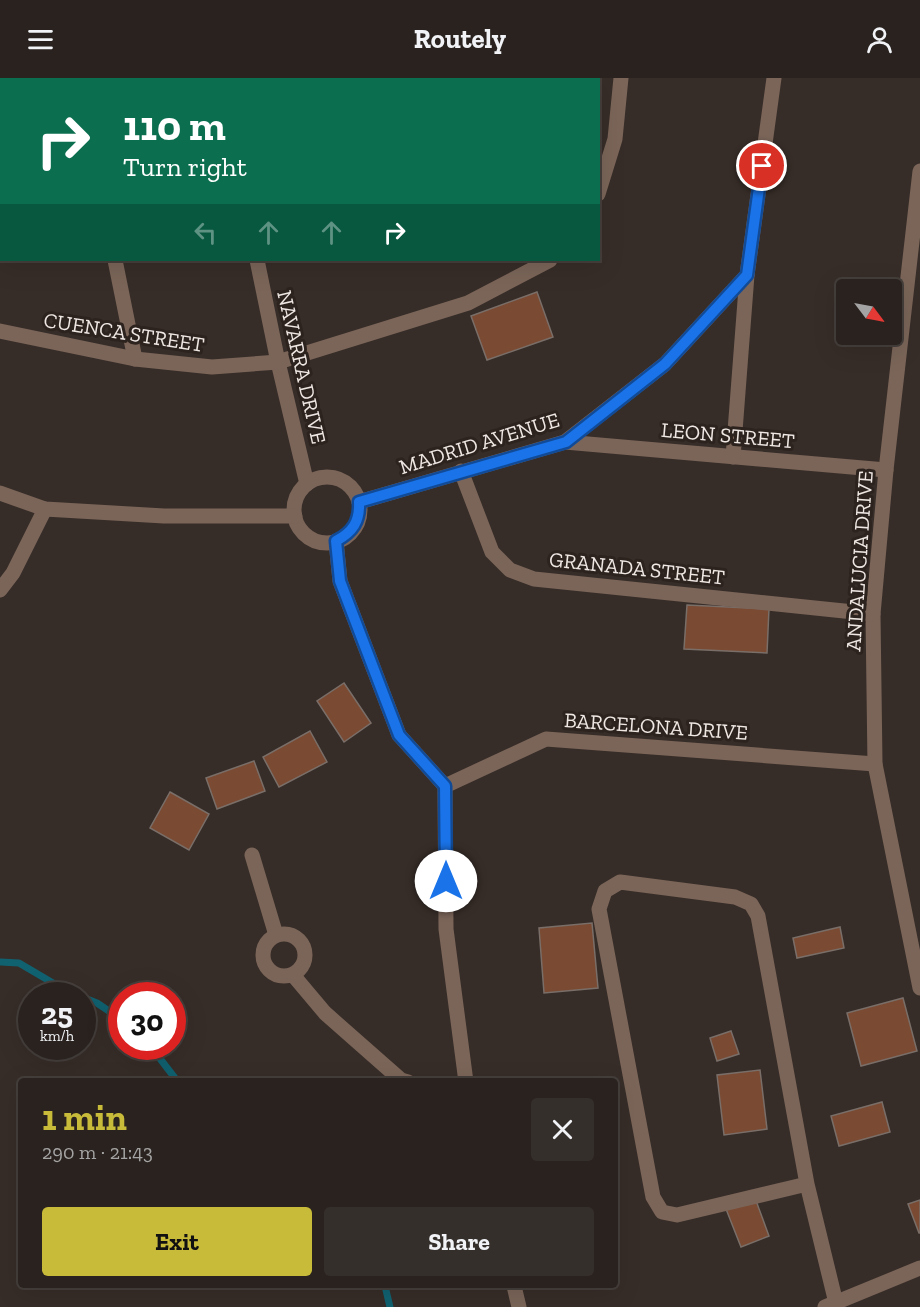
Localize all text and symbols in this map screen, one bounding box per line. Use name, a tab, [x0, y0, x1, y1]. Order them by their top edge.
icon: menu	[24, 23, 57, 56]
text: Routely	[414, 23, 506, 55]
icon: person	[863, 23, 896, 56]
text: 110 m	[123, 100, 226, 151]
icon: right	[24, 102, 102, 180]
pin	[736, 140, 787, 191]
icon: arrive	[745, 149, 778, 182]
text: Turn right	[123, 151, 247, 183]
icon: left	[189, 216, 222, 249]
icon: ahead	[252, 216, 285, 249]
icon: ahead	[315, 216, 348, 249]
icon: right	[378, 216, 411, 249]
north arrow	[836, 279, 902, 345]
map controls	[836, 279, 902, 345]
street label: NAVARRA DRIVE	[272, 288, 332, 446]
street label: CUENCA STREET	[42, 307, 206, 357]
street label: MADRID AVENUE	[396, 407, 562, 479]
street label: LEON STREET	[660, 417, 796, 453]
street label: ANDALUCIA DRIVE	[840, 470, 878, 652]
street label: GRANADA STREET	[548, 546, 726, 590]
street label: BARCELONA DRIVE	[563, 707, 749, 745]
position arrow	[414, 849, 478, 913]
speed limit sign: 30	[108, 982, 186, 1060]
text: 25	[41, 996, 73, 1032]
text: km/h	[40, 1027, 74, 1045]
text: 1 min	[42, 1096, 127, 1139]
button: close	[531, 1098, 594, 1161]
text: 290 m · 21:43	[42, 1140, 153, 1164]
button: Exit	[42, 1207, 312, 1276]
button: Share	[324, 1207, 594, 1276]

